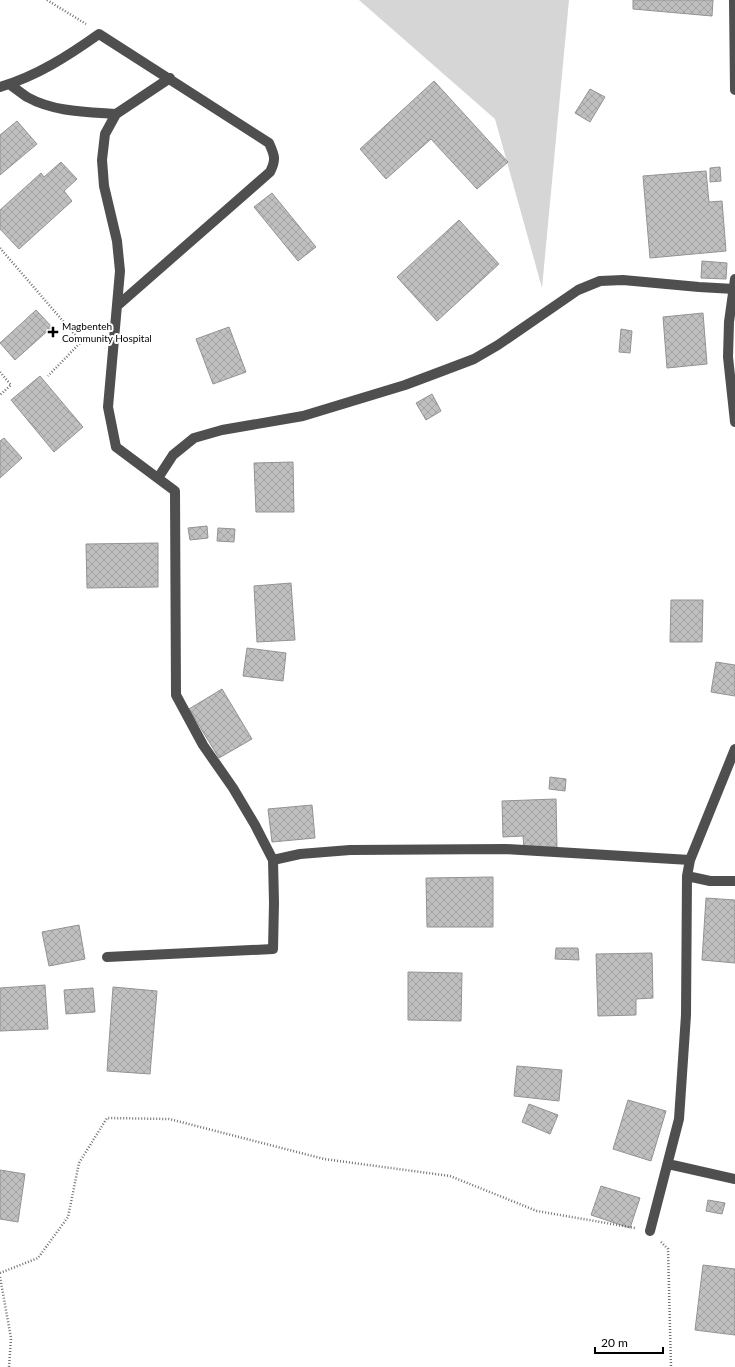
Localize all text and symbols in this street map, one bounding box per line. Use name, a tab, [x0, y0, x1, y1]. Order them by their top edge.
place label: Magbenteh Community Hospital	[62, 320, 152, 344]
marker: Magbenteh Community Hospital	[47, 326, 59, 338]
scale bar	[595, 1329, 663, 1355]
text: 20 m	[601, 1335, 628, 1350]

